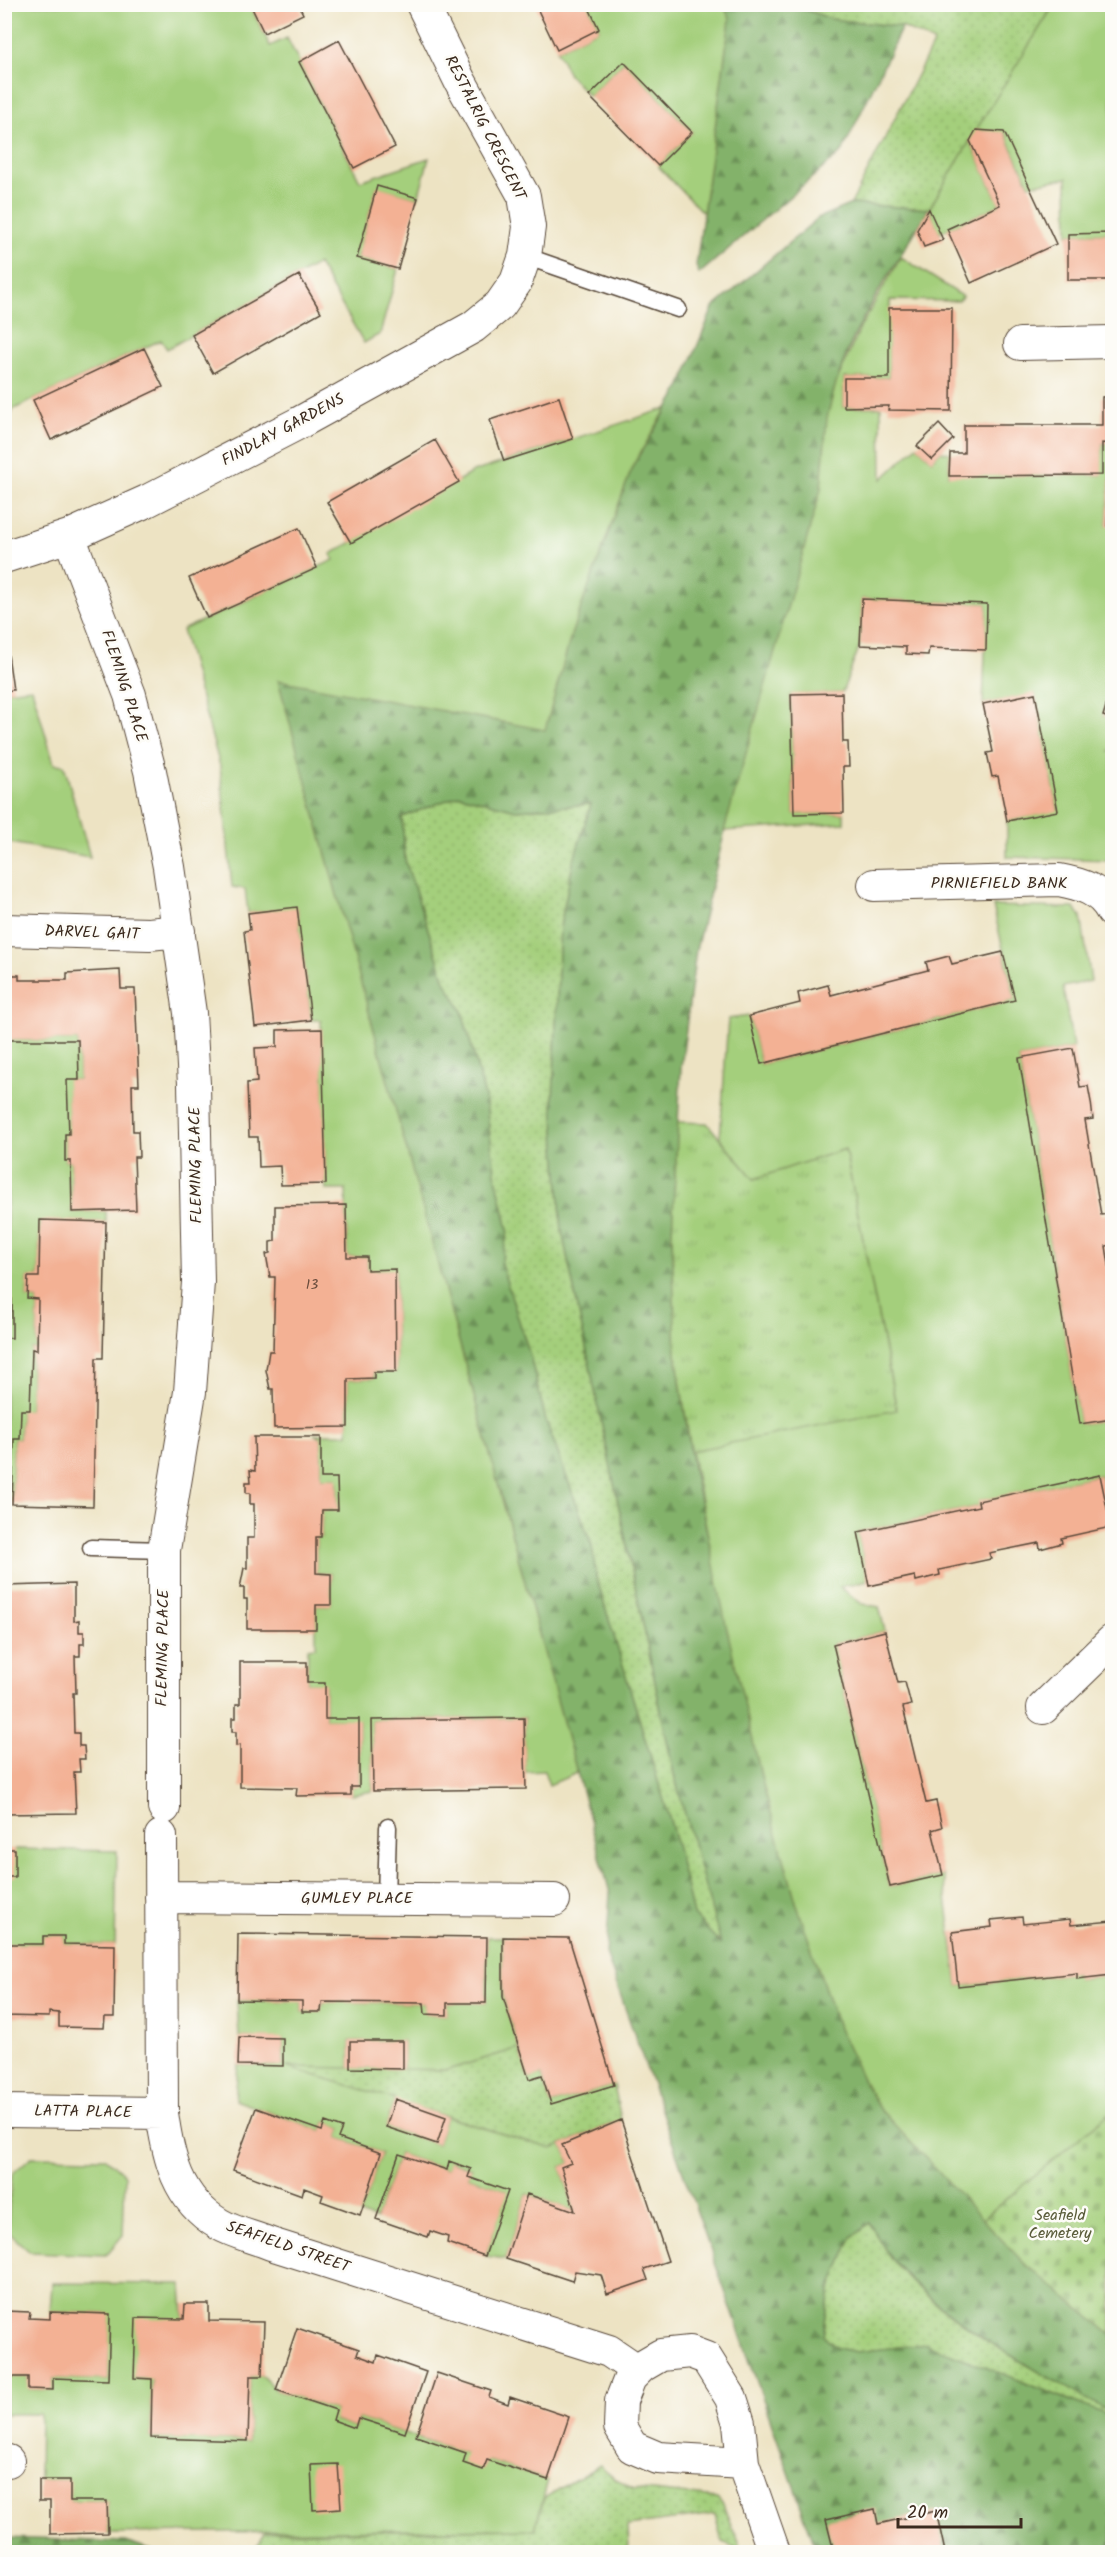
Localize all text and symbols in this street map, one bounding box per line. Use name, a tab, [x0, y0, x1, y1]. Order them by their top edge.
street label: RESTALRIG CRESCENT	[438, 51, 533, 206]
street label: FINDLAY GARDENS	[217, 387, 350, 473]
street label: FLEMING PLACE	[94, 626, 154, 746]
street label: PIRNIEFIELD BANK	[931, 871, 1068, 896]
street label: DARVEL GAIT	[44, 919, 142, 947]
street label: FLEMING PLACE	[182, 1106, 210, 1224]
house number: 13	[306, 1274, 318, 1296]
street label: FLEMING PLACE	[149, 1589, 177, 1707]
street label: GUMLEY PLACE	[301, 1886, 414, 1911]
street label: LATTA PLACE	[34, 2099, 133, 2125]
park label: Seafield Cemetery	[1029, 2203, 1092, 2246]
street label: SEAFIELD STREET	[223, 2214, 355, 2280]
scale bar	[898, 2491, 1021, 2529]
text: 20 m	[907, 2499, 948, 2528]

